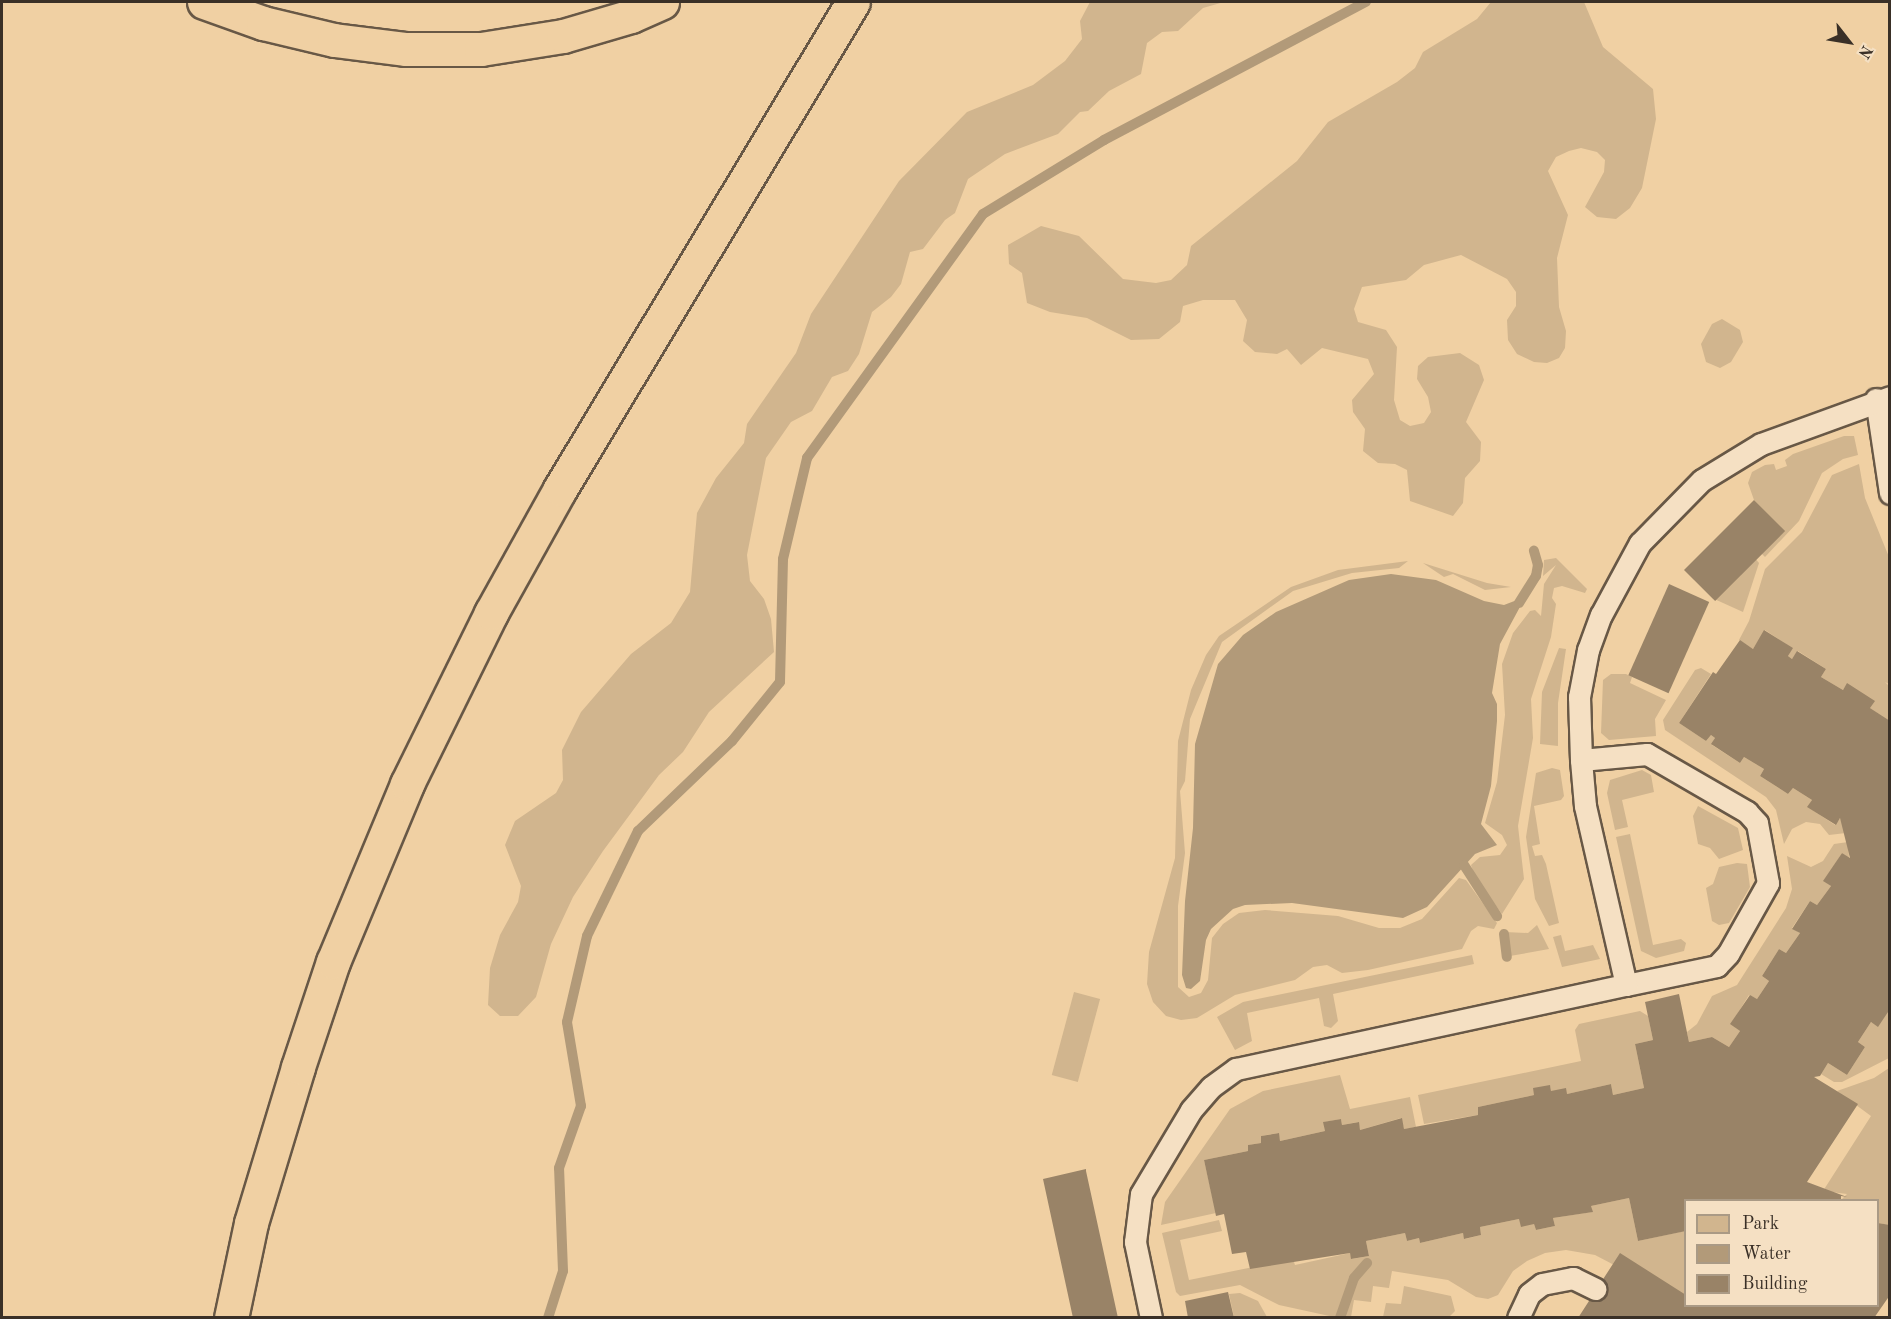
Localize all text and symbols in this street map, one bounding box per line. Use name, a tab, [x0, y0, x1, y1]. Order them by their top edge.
north arrow	[1819, 12, 1879, 72]
text: N	[1854, 42, 1874, 61]
legend	[1684, 1199, 1879, 1307]
text: Park	[1742, 1215, 1779, 1233]
text: Water	[1742, 1245, 1791, 1263]
text: Building	[1742, 1275, 1807, 1293]

